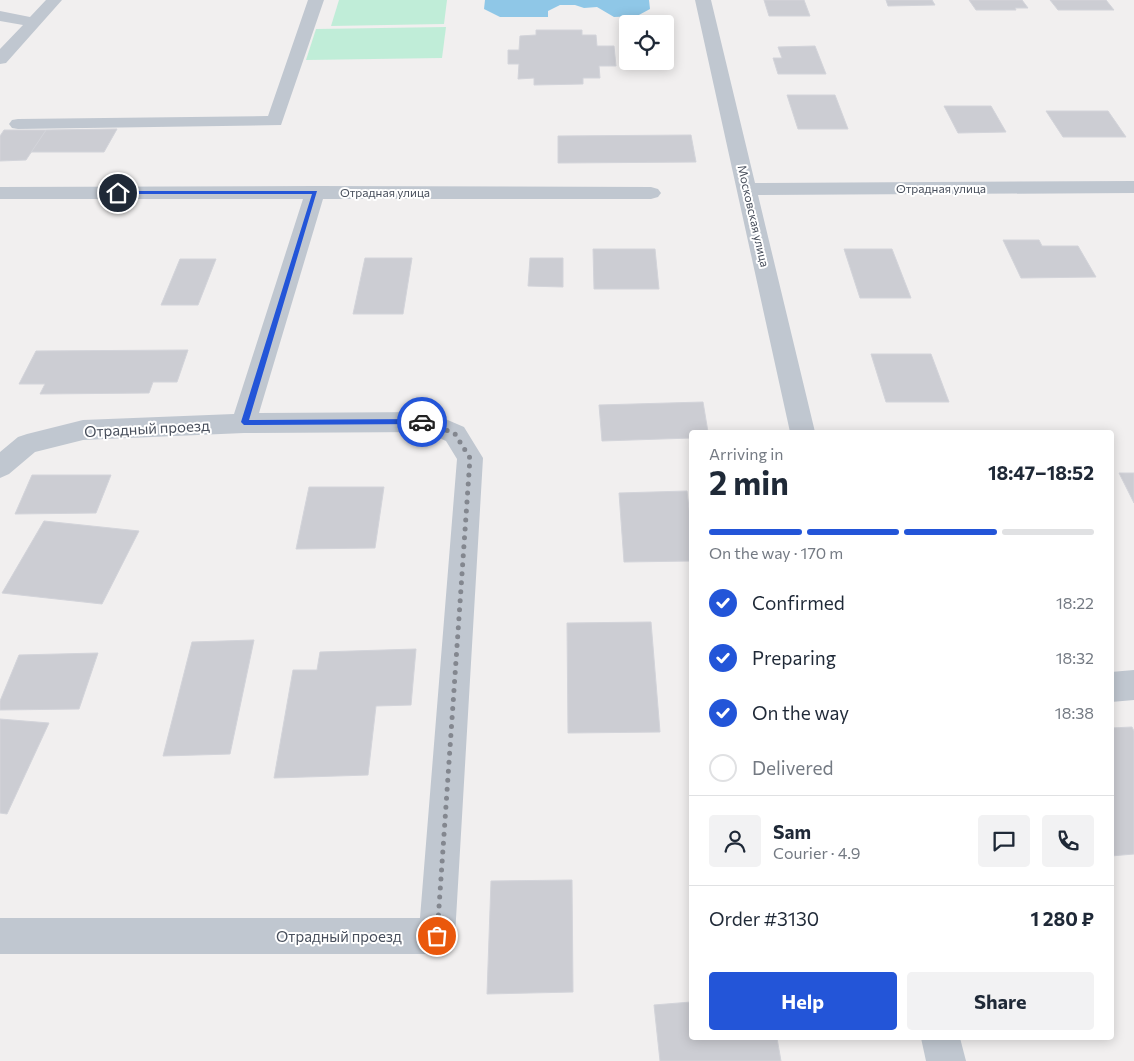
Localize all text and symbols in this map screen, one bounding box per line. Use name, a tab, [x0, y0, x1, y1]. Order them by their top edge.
map controls	[619, 15, 674, 70]
button: locate	[619, 15, 674, 70]
street label: Московская улица	[735, 164, 773, 268]
pin	[97, 172, 139, 214]
icon: home	[104, 179, 132, 207]
street label: Отрадная улица	[896, 181, 986, 195]
street label: Отрадная улица	[340, 185, 430, 199]
courier	[397, 397, 447, 447]
icon: car	[408, 408, 436, 436]
street label: Отрадный проезд	[84, 416, 210, 440]
text: Arriving in	[709, 444, 783, 463]
text: 18:47–18:52	[988, 461, 1094, 484]
text: 2 min	[709, 462, 789, 502]
text: On the way · 170 m	[709, 543, 843, 562]
icon: check	[709, 589, 737, 617]
text: Confirmed	[752, 591, 845, 614]
text: 18:22	[1056, 593, 1094, 612]
icon: check	[709, 644, 737, 672]
text: Preparing	[752, 646, 836, 669]
text: 18:32	[1056, 648, 1094, 667]
icon: check	[709, 699, 737, 727]
text: On the way	[752, 701, 849, 724]
text: 18:38	[1055, 703, 1094, 722]
text: Delivered	[752, 756, 833, 779]
button: person	[709, 815, 761, 867]
button: chat	[978, 815, 1030, 867]
button: phone	[1042, 815, 1094, 867]
text: Sam	[773, 820, 811, 843]
text: Courier · 4.9	[773, 843, 860, 862]
text: Order #3130	[709, 907, 819, 930]
text: 1 280 ₽	[1031, 907, 1094, 930]
pin	[416, 915, 458, 957]
icon: bag	[423, 922, 451, 950]
street label: Отрадный проезд	[276, 927, 402, 945]
button: Help	[709, 972, 897, 1030]
button: Share	[907, 972, 1094, 1030]

